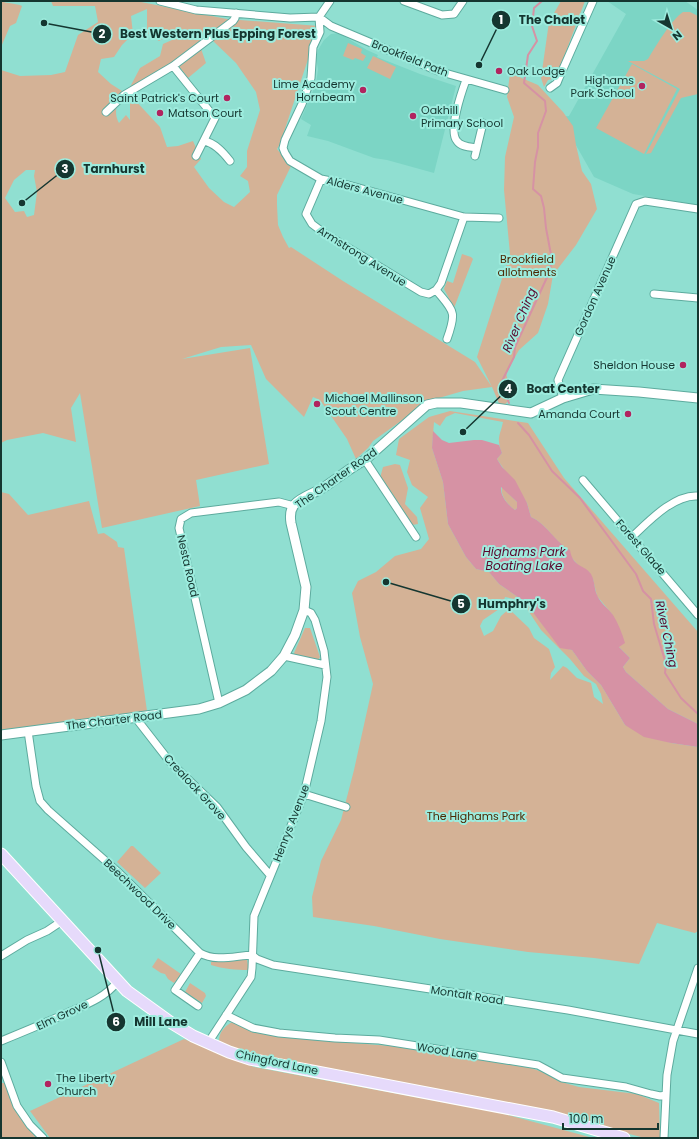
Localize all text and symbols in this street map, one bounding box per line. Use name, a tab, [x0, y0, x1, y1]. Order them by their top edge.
callout: The Chalet	[491, 8, 593, 32]
north arrow	[651, 8, 691, 48]
text: 1	[499, 11, 503, 28]
text: The Chalet	[519, 11, 585, 28]
callout: Best Western Plus Epping Forest	[92, 22, 324, 46]
text: 2	[99, 25, 106, 42]
text: Best Western Plus Epping Forest	[120, 25, 316, 42]
text: N	[669, 27, 686, 45]
street label: Brookfield Path	[369, 35, 451, 81]
place label: Oak Lodge	[507, 63, 565, 79]
marker: Oak Lodge	[494, 66, 504, 76]
place label: Highams Park School	[571, 72, 634, 101]
place label: Lime Academy Hornbeam	[273, 76, 356, 105]
marker: Highams Park School	[637, 81, 647, 91]
marker: Lime Academy Hornbeam	[358, 85, 368, 95]
place label: Saint Patrick's Court	[110, 90, 219, 106]
marker: Saint Patrick's Court	[222, 93, 232, 103]
place label: Oakhill Primary School	[421, 102, 503, 131]
place label: Matson Court	[168, 105, 242, 121]
marker: Matson Court	[155, 108, 165, 118]
marker: Oakhill Primary School	[408, 111, 418, 121]
callout: Tarnhurst	[55, 157, 153, 181]
text: 3	[61, 160, 69, 177]
text: Tarnhurst	[83, 160, 145, 177]
street label: Alders Avenue	[325, 172, 405, 208]
street label: Armstrong Avenue	[314, 222, 410, 290]
park label: Brookfield allotments	[498, 251, 557, 280]
street label: Gordon Avenue	[570, 254, 620, 338]
water label: River Ching	[498, 285, 540, 355]
place label: Sheldon House	[593, 357, 675, 373]
marker: Sheldon House	[678, 360, 688, 370]
callout: Boat Center	[498, 377, 608, 401]
text: 4	[504, 380, 512, 397]
text: Boat Center	[526, 380, 600, 397]
place label: Michael Mallinson Scout Centre	[325, 390, 423, 419]
marker: Michael Mallinson Scout Centre	[312, 399, 322, 409]
place label: Amanda Court	[538, 406, 620, 422]
marker: Amanda Court	[623, 409, 633, 419]
street label: The Charter Road	[292, 444, 380, 512]
street label: Forest Glade	[612, 516, 670, 578]
street label: Nesta Road	[173, 533, 203, 599]
water label: Highams Park Boating Lake	[482, 543, 566, 574]
callout: Humphry's	[451, 592, 554, 616]
text: 5	[457, 595, 465, 612]
text: Humphry's	[478, 595, 546, 612]
water label: River Ching	[652, 599, 682, 669]
street label: The Charter Road	[65, 706, 163, 734]
street label: Crealock Grove	[160, 751, 230, 824]
street label: Henrys Avenue	[269, 782, 313, 864]
park label: The Highams Park	[427, 808, 526, 824]
street label: Beechwood Drive	[100, 855, 180, 933]
street label: Montalt Road	[430, 981, 504, 1009]
street label: Elm Grove	[34, 996, 91, 1034]
callout: Mill Lane	[106, 1010, 196, 1034]
text: 6	[112, 1013, 120, 1030]
text: Mill Lane	[134, 1013, 188, 1030]
street label: Wood Lane	[416, 1038, 479, 1064]
street label: Chingford Lane	[234, 1045, 320, 1079]
place label: The Liberty Church	[56, 1070, 116, 1099]
marker: The Liberty Church	[43, 1079, 53, 1089]
scale bar	[563, 1105, 658, 1131]
text: 100 m	[569, 1110, 603, 1127]

